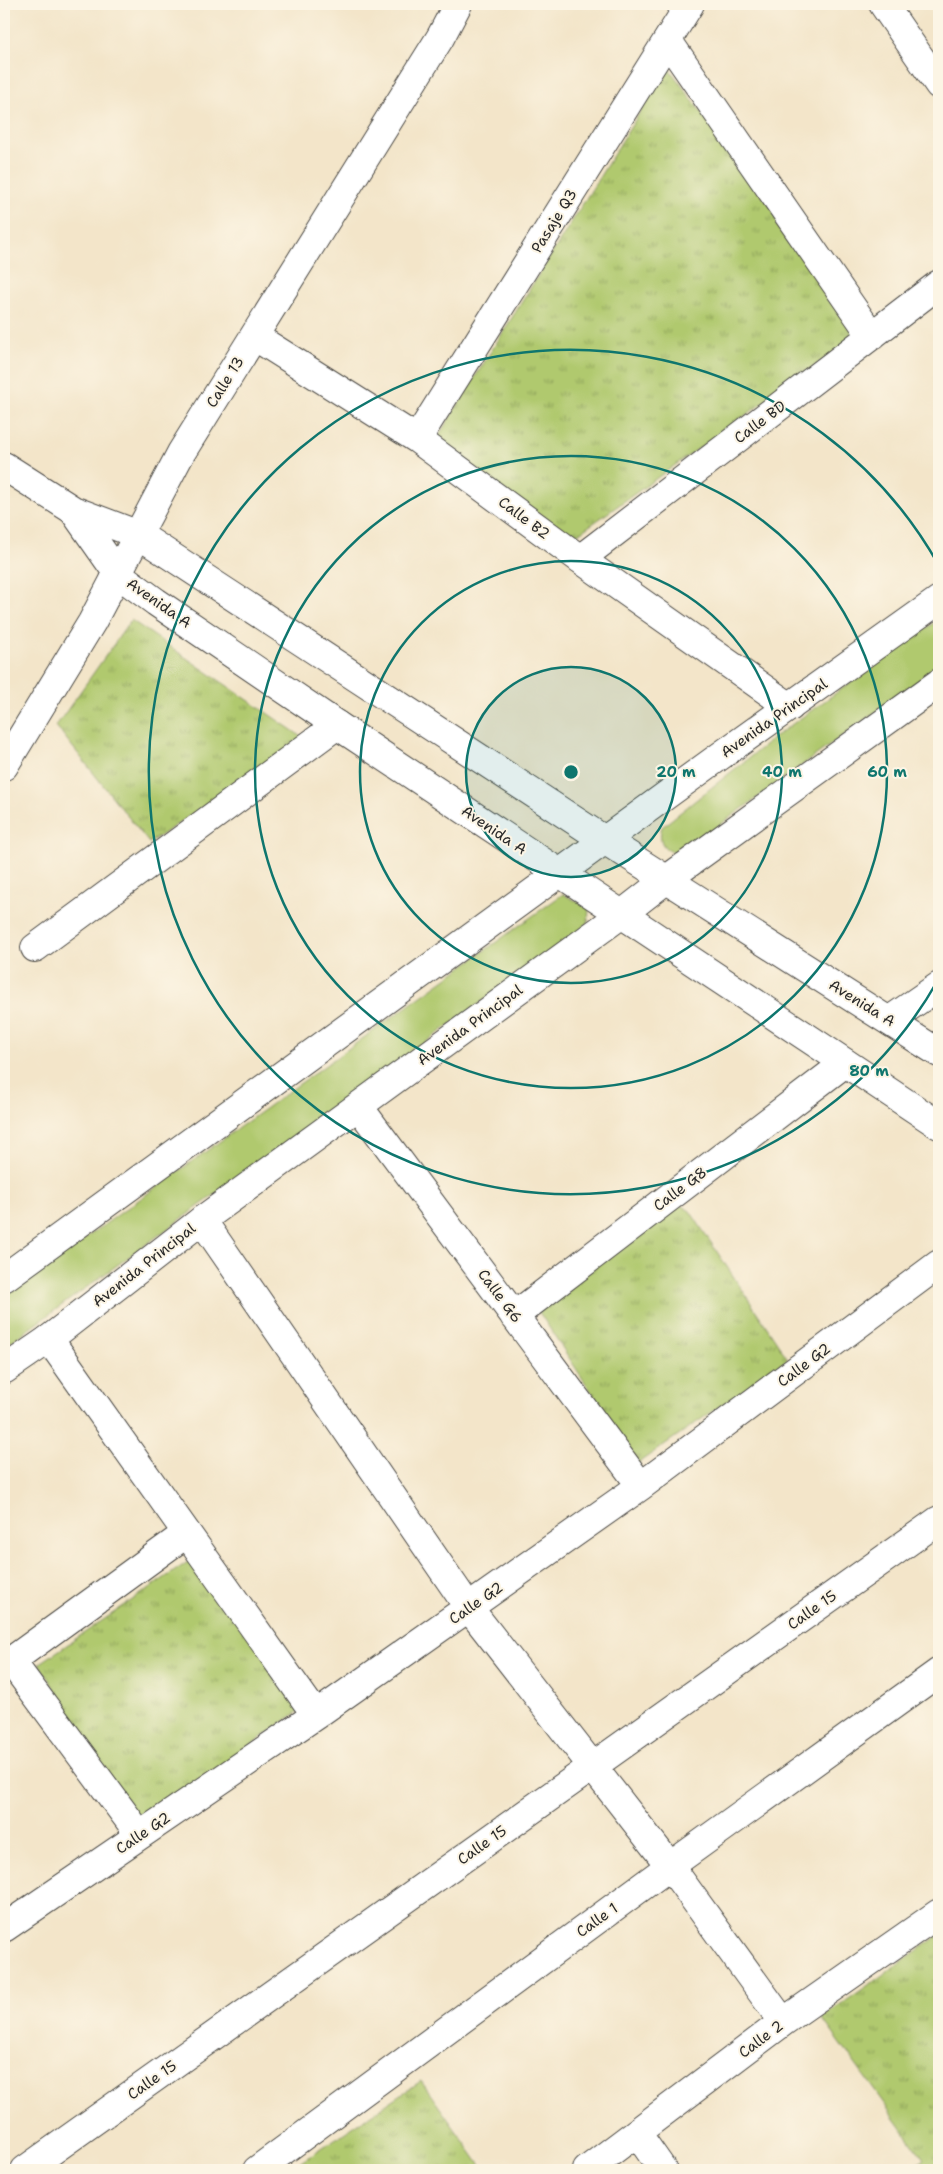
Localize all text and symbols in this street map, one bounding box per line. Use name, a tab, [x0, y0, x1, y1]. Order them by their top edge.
street label: Pasaje Q3	[526, 185, 582, 257]
street label: Calle 13	[201, 353, 249, 411]
street label: Calle BD	[730, 396, 790, 448]
street label: Calle B2	[494, 492, 554, 544]
street label: Avenida A	[123, 573, 195, 633]
street label: Avenida Principal	[717, 673, 832, 762]
text: 20 m	[656, 762, 696, 782]
text: 40 m	[762, 762, 802, 782]
text: 60 m	[867, 762, 907, 782]
centre of rings	[562, 763, 580, 781]
street label: Avenida A	[457, 801, 531, 859]
street label: Avenida A	[825, 975, 899, 1031]
street label: Avenida Principal	[413, 980, 527, 1070]
text: 80 m	[849, 1061, 889, 1081]
street label: Calle G8	[649, 1162, 711, 1216]
street label: Avenida Principal	[88, 1218, 200, 1312]
street label: Calle G6	[473, 1265, 527, 1327]
street label: Calle G2	[773, 1338, 835, 1392]
street label: Calle G2	[445, 1577, 507, 1629]
street label: Calle 15	[783, 1586, 841, 1634]
street label: Calle G2	[112, 1807, 174, 1859]
street label: Calle 15	[453, 1821, 511, 1869]
street label: Calle 1	[572, 1898, 622, 1942]
street label: Calle 2	[735, 2016, 787, 2062]
street label: Calle 15	[123, 2056, 181, 2104]

